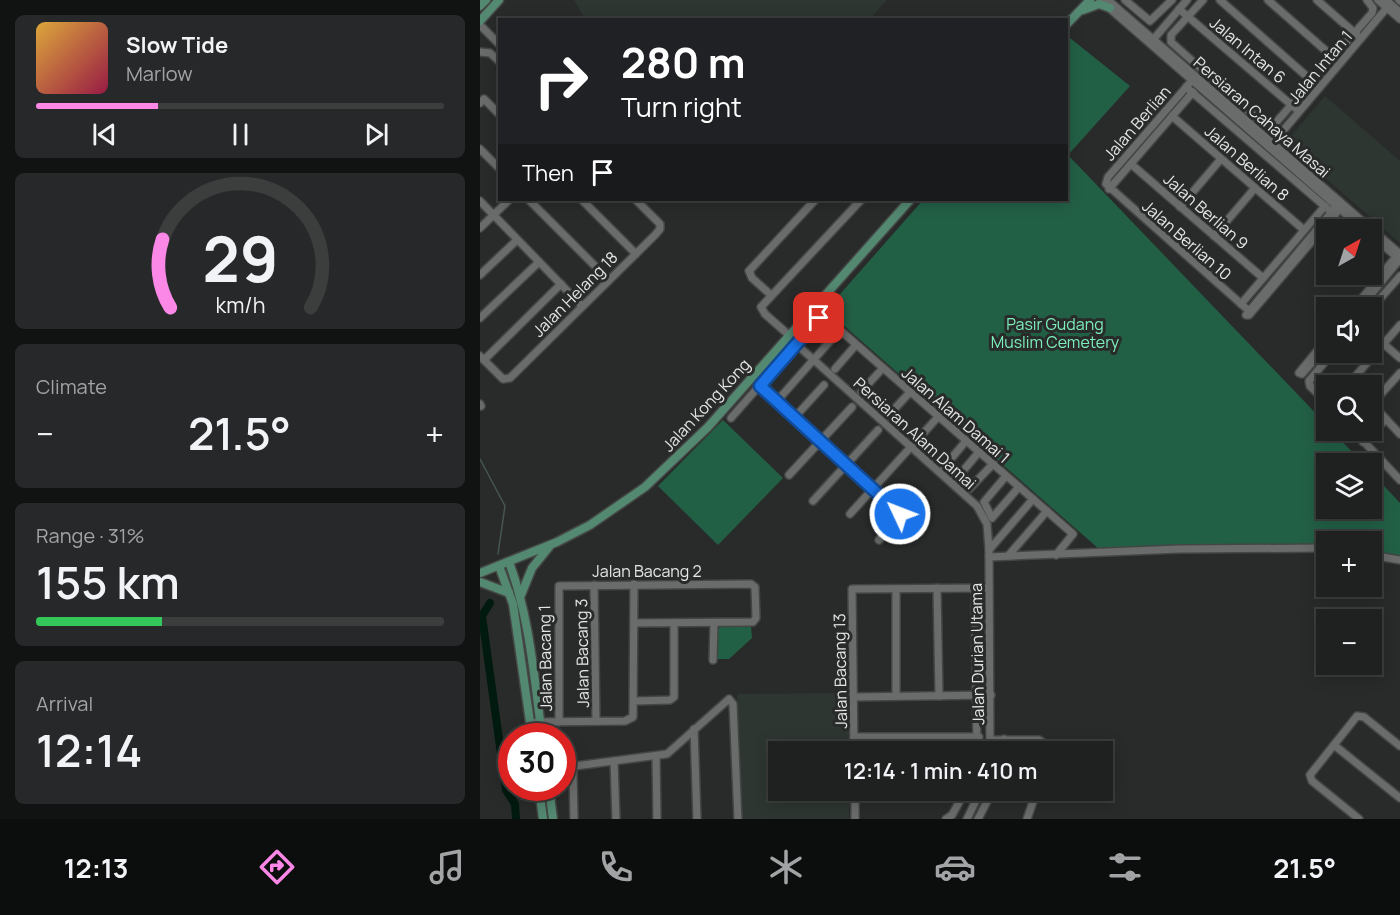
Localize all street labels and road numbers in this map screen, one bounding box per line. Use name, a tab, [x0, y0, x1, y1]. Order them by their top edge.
street label: Jalan Intan 6	[1205, 12, 1291, 88]
street label: Jalan Intan 1	[1283, 26, 1357, 108]
street label: Persiaran Cahaya Masai	[1189, 52, 1335, 182]
street label: Jalan Berlian	[1098, 81, 1176, 165]
street label: Jalan Berlian 8	[1200, 120, 1294, 206]
street label: Jalan Berlian 9	[1159, 168, 1253, 254]
street label: Jalan Berlian 10	[1138, 195, 1236, 285]
street label: Jalan Helang 18	[528, 247, 622, 341]
street label: Jalan Kong Kong	[657, 354, 755, 456]
street label: Jalan Alam Damai 1	[897, 362, 1015, 468]
street label: Persiaran Alam Damai	[849, 372, 981, 494]
street label: Jalan Bacang 2	[592, 560, 702, 582]
street label: Jalan Durian Utama	[965, 583, 989, 725]
street label: Jalan Bacang 3	[570, 598, 594, 708]
street label: Jalan Bacang 1	[533, 605, 557, 711]
street label: Jalan Bacang 13	[828, 613, 852, 729]

